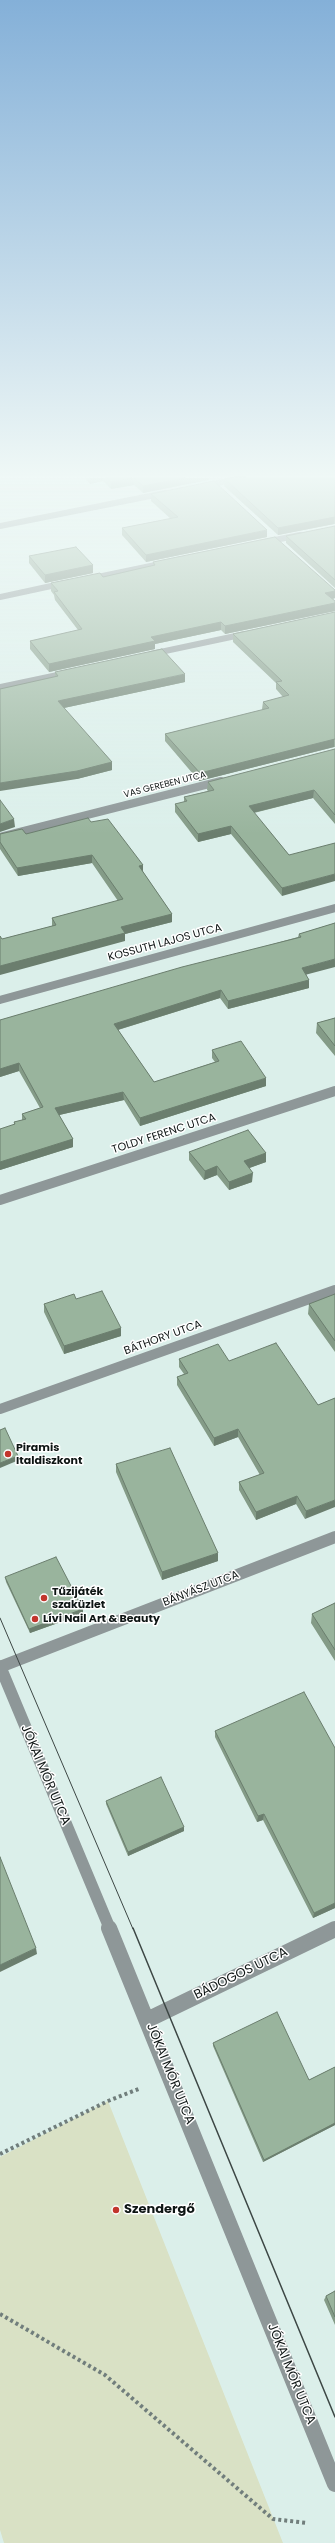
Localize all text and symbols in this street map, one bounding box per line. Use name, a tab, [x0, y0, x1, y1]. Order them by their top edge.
street label: VAS GEREBEN UTCA	[123, 770, 207, 800]
street label: KOSSUTH LAJOS UTCA	[107, 921, 223, 965]
street label: TOLDY FERENC UTCA	[110, 1111, 218, 1157]
street label: BÁTHORY UTCA	[122, 1318, 204, 1358]
place label: Piramis Italdiszkont	[16, 1441, 82, 1467]
marker: Piramis Italdiszkont	[3, 1449, 13, 1459]
street label: BÁNYÁSZ UTCA	[161, 1568, 241, 1610]
place label: Tűzijáték szaküzlet	[52, 1585, 105, 1611]
marker: Tűzijáték szaküzlet	[39, 1593, 49, 1603]
place label: Lívi Nail Art & Beauty	[43, 1612, 160, 1626]
marker: Lívi Nail Art & Beauty	[30, 1614, 40, 1624]
street label: JÓKAI MÓR UTCA	[17, 1722, 73, 1828]
street label: BÁDOGOS UTCA	[192, 1945, 290, 2003]
street label: JÓKAI MÓR UTCA	[143, 2021, 197, 2127]
place label: Szendergő	[124, 2202, 195, 2218]
marker: Szendergő	[111, 2205, 121, 2215]
street label: JÓKAI MÓR UTCA	[264, 2321, 318, 2427]

